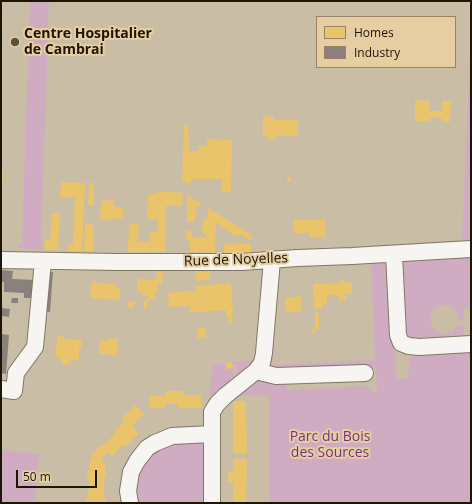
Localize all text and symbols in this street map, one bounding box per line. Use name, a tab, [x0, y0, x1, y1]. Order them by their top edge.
legend	[316, 16, 456, 68]
text: Homes	[354, 24, 394, 41]
place label: Centre Hospitalier de Cambrai	[24, 26, 152, 58]
marker: Centre Hospitalier de Cambrai	[9, 36, 21, 48]
text: Industry	[354, 44, 400, 61]
street label: Rue de Noyelles	[184, 250, 288, 270]
park label: Parc du Bois des Sources	[290, 429, 370, 462]
scale bar	[18, 462, 99, 488]
text: 50 m	[23, 468, 51, 485]

